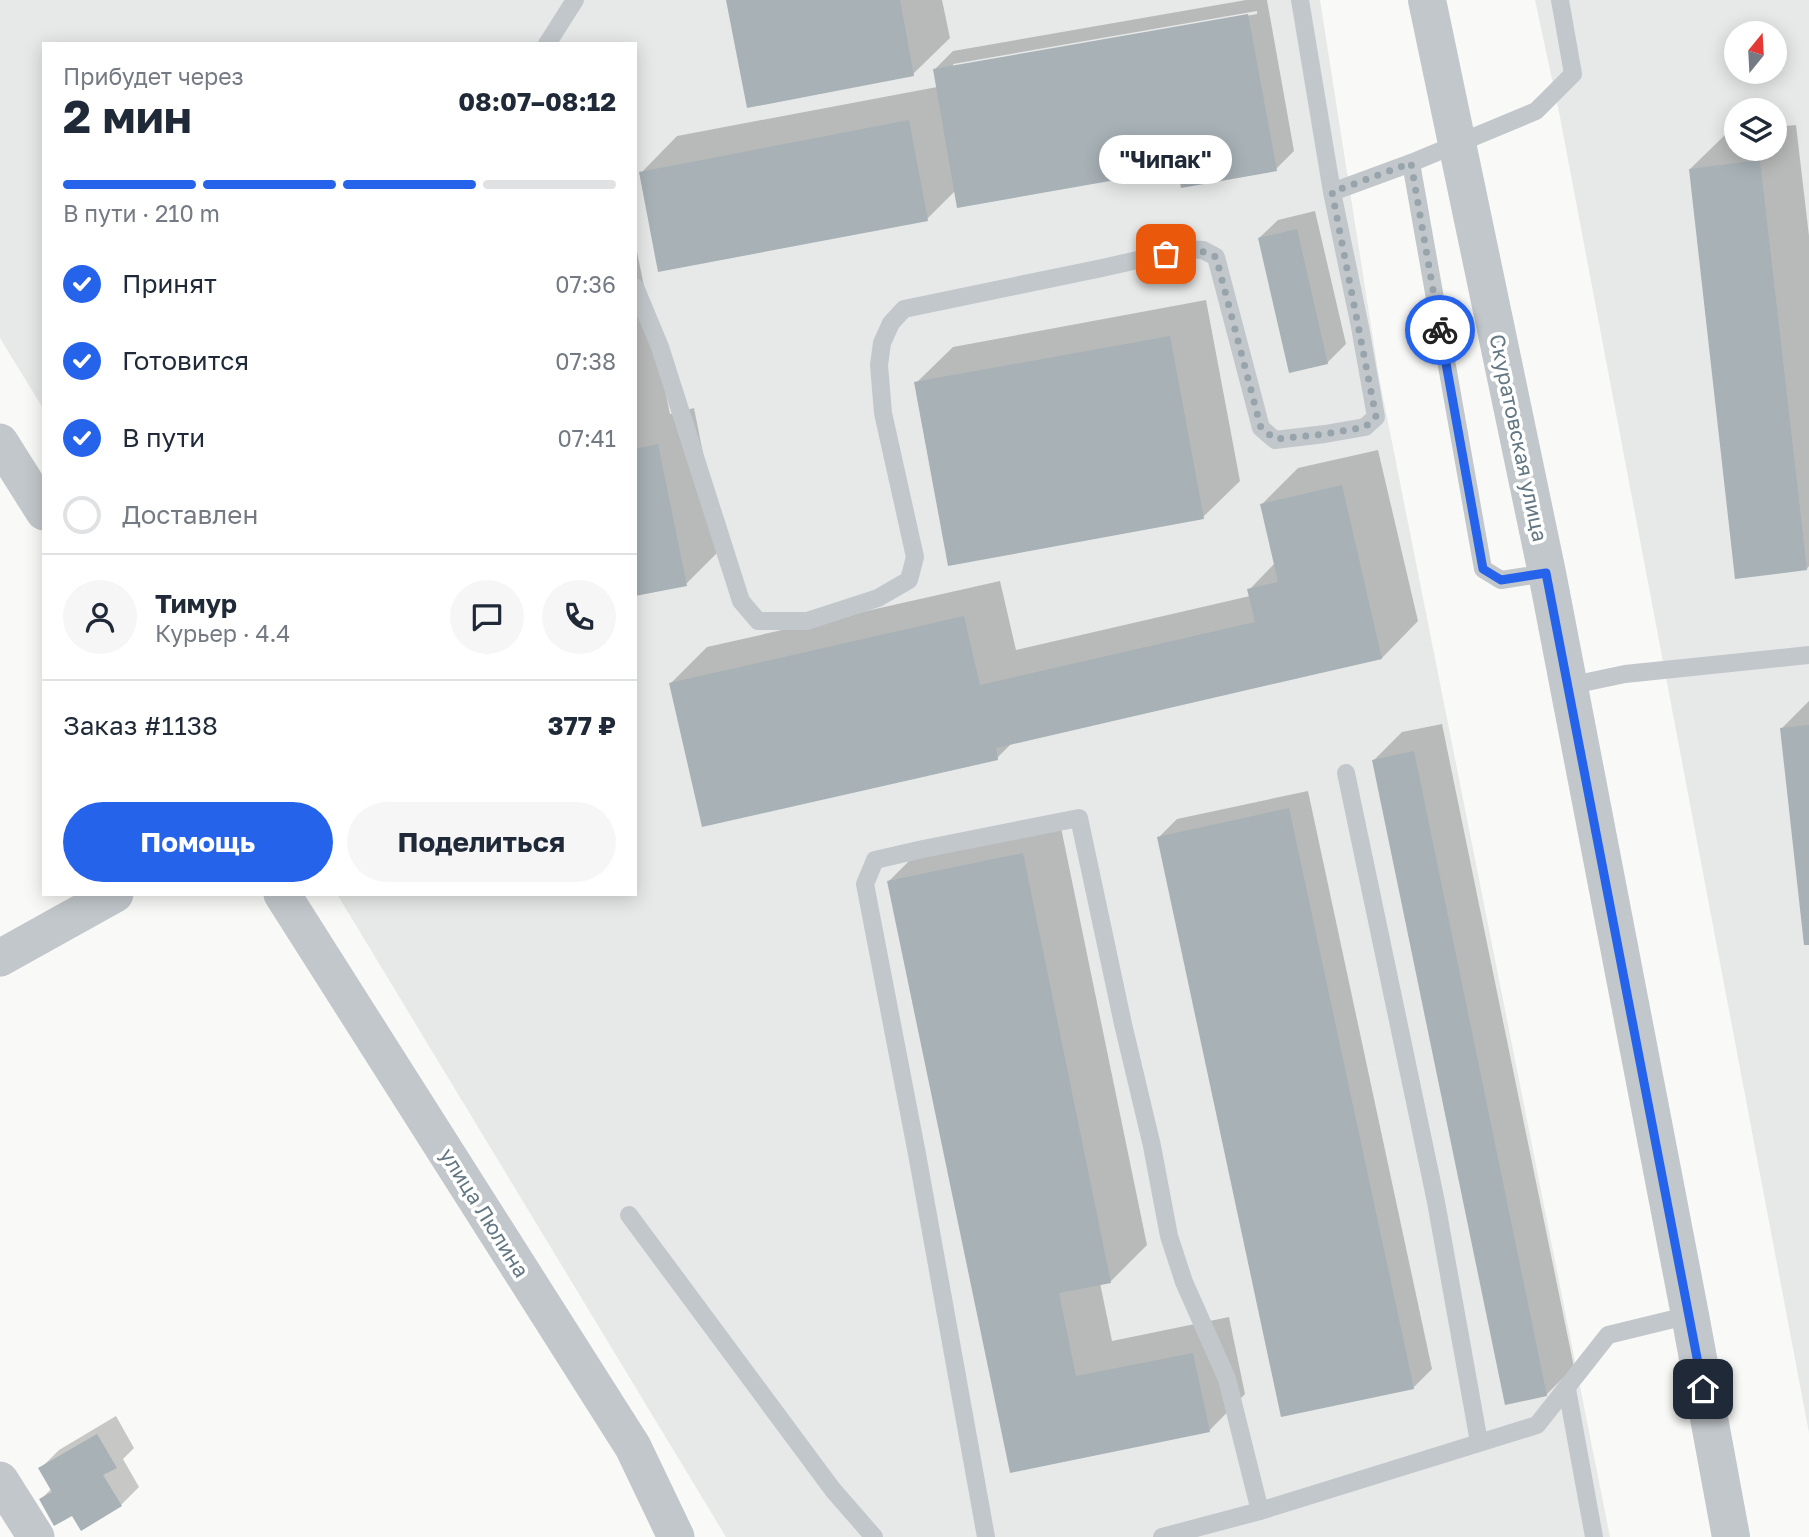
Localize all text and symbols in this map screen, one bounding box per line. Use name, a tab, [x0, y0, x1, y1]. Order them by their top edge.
north arrow	[1724, 21, 1787, 84]
map controls	[1724, 21, 1787, 161]
text: Прибудет через	[63, 62, 244, 90]
text: 08:07–08:12	[458, 86, 616, 117]
text: 2 мин	[63, 88, 192, 143]
button: layers	[1724, 98, 1787, 161]
callout: "Чипак"	[1100, 135, 1232, 184]
text: "Чипак"	[1119, 145, 1212, 173]
text: В пути · 210 m	[63, 199, 220, 227]
pin	[1136, 224, 1196, 284]
icon: bag	[1147, 235, 1185, 273]
icon: check	[63, 265, 101, 303]
text: Принят	[122, 268, 217, 299]
text: 07:36	[555, 270, 616, 298]
courier	[1405, 295, 1475, 365]
icon: bike	[1421, 311, 1459, 349]
street label: Скуратовская улица	[1484, 332, 1554, 544]
icon: check	[63, 342, 101, 380]
text: Готовится	[122, 345, 249, 376]
text: 07:38	[555, 347, 616, 375]
icon: check	[63, 419, 101, 457]
text: В пути	[122, 422, 205, 453]
text: 07:41	[557, 424, 616, 452]
text: Доставлен	[122, 499, 258, 530]
button: person	[63, 580, 137, 654]
button: chat	[450, 580, 524, 654]
button: phone	[542, 580, 616, 654]
text: Тимур	[155, 588, 237, 619]
text: Курьер · 4.4	[155, 619, 290, 647]
text: Заказ #1138	[63, 710, 218, 741]
text: 377 ₽	[548, 710, 616, 741]
button: Помощь	[63, 802, 333, 882]
button: Поделиться	[347, 802, 616, 882]
street label: улица Люлина	[435, 1143, 535, 1282]
pin	[1673, 1359, 1733, 1419]
icon: home	[1684, 1370, 1722, 1408]

